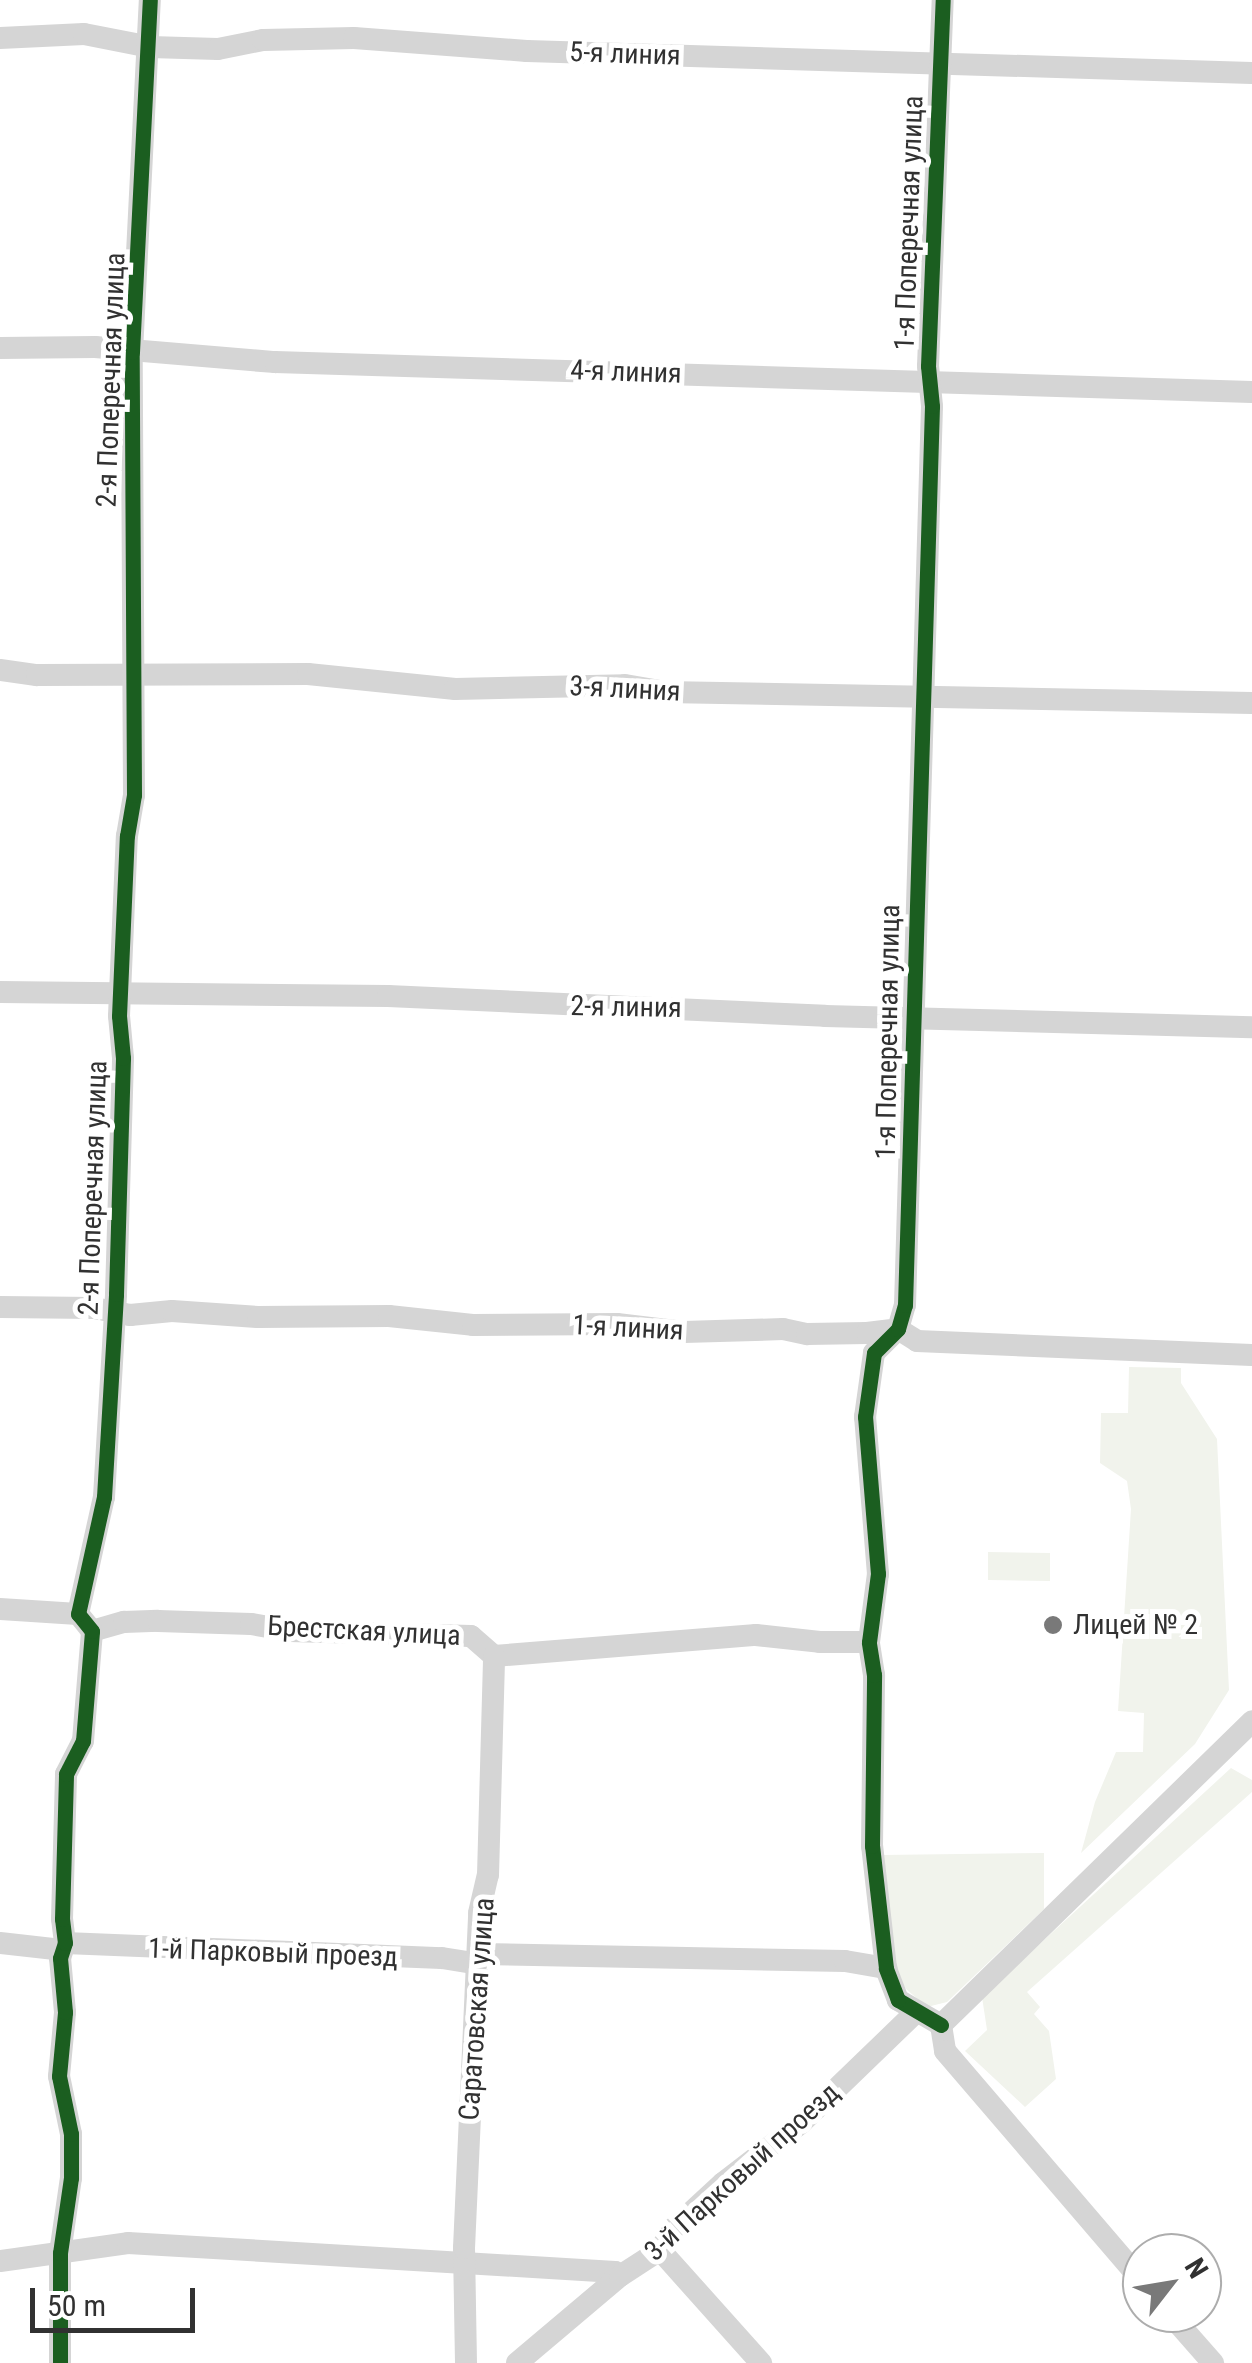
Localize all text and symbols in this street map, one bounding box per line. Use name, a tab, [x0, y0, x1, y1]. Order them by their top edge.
street label: 5-я линия	[569, 35, 681, 73]
street label: 1-я Поперечная улица	[888, 95, 930, 351]
street label: 2-я Поперечная улица	[90, 252, 132, 508]
street label: 4-я линия	[570, 353, 682, 391]
street label: 3-я линия	[569, 669, 681, 709]
street label: 1-я Поперечная улица	[869, 904, 907, 1160]
street label: 2-я линия	[570, 989, 682, 1025]
street label: 2-я Поперечная улица	[72, 1060, 114, 1316]
street label: 1-я линия	[572, 1308, 684, 1348]
place label: Лицей № 2	[1073, 1608, 1198, 1642]
street label: Брестская улица	[266, 1609, 462, 1653]
marker: Лицей № 2	[1042, 1614, 1064, 1636]
street label: Саратовская улица	[452, 1896, 502, 2122]
street label: 1-й Парковый проезд	[148, 1932, 398, 1974]
street label: 3-й Парковый проезд	[638, 2076, 846, 2268]
north arrow	[1122, 2233, 1222, 2333]
text: N	[1178, 2252, 1215, 2284]
scale bar	[35, 2268, 200, 2330]
text: 50 m	[47, 2288, 106, 2323]

